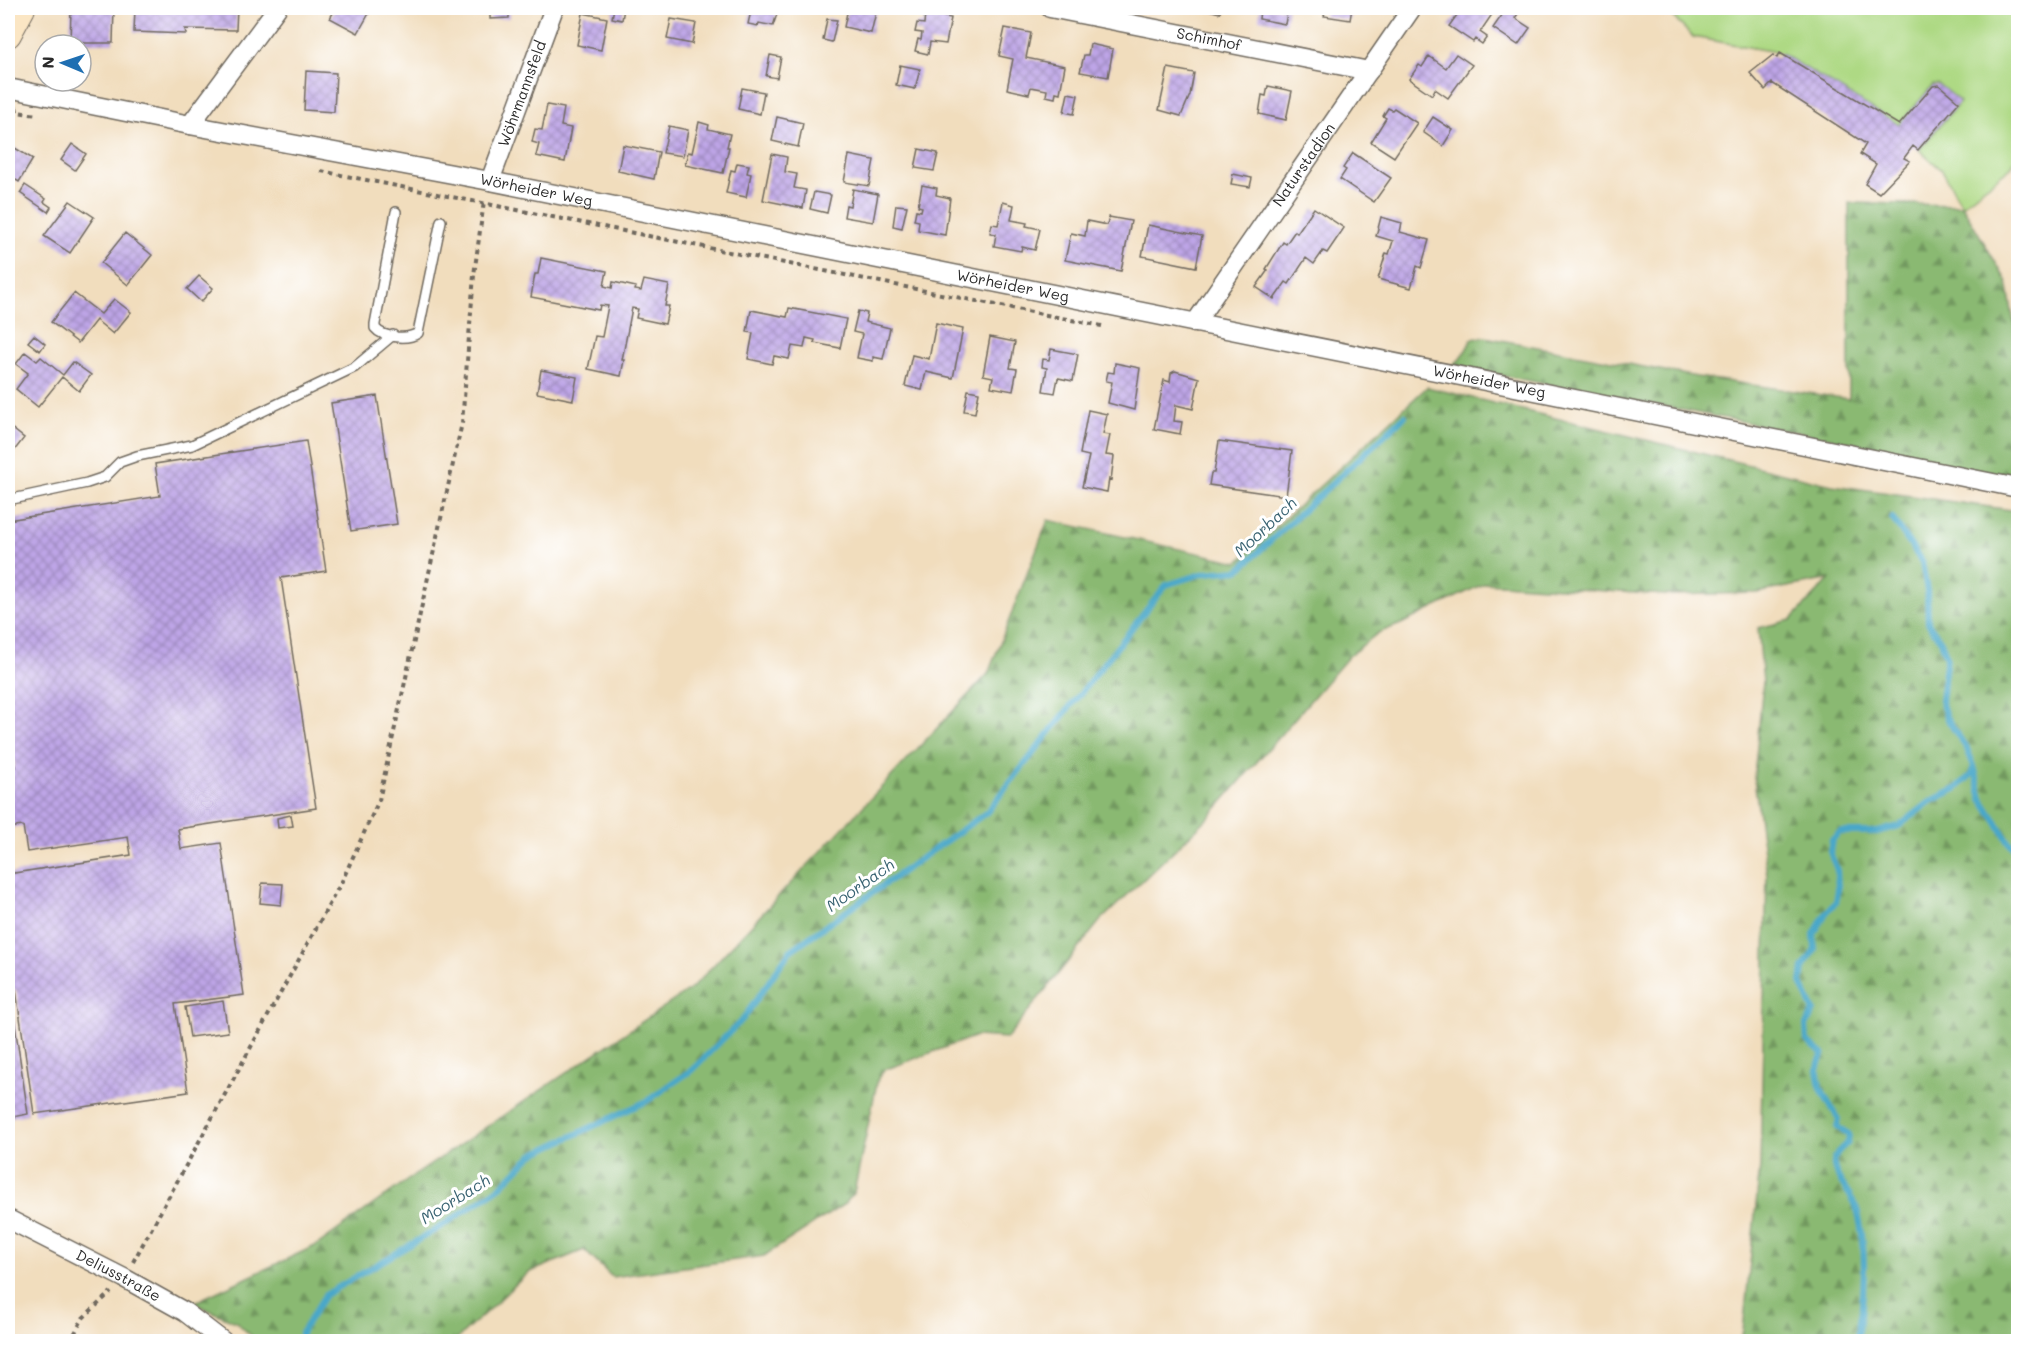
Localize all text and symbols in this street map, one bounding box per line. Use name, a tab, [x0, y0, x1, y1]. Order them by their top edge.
street label: Schimhof	[1175, 22, 1244, 55]
north arrow	[33, 33, 93, 93]
street label: Wöhrmannsfeld	[493, 38, 550, 149]
text: N	[37, 56, 58, 69]
street label: Naturstadion	[1267, 119, 1339, 210]
street label: Wörheider Weg	[478, 168, 595, 210]
street label: Wörheider Weg	[955, 264, 1071, 306]
street label: Wörheider Weg	[1431, 360, 1548, 402]
water label: Moorbach	[1229, 492, 1300, 561]
water label: Moorbach	[822, 854, 898, 916]
water label: Moorbach	[416, 1169, 494, 1228]
street label: Deliusstraße	[73, 1244, 165, 1306]

